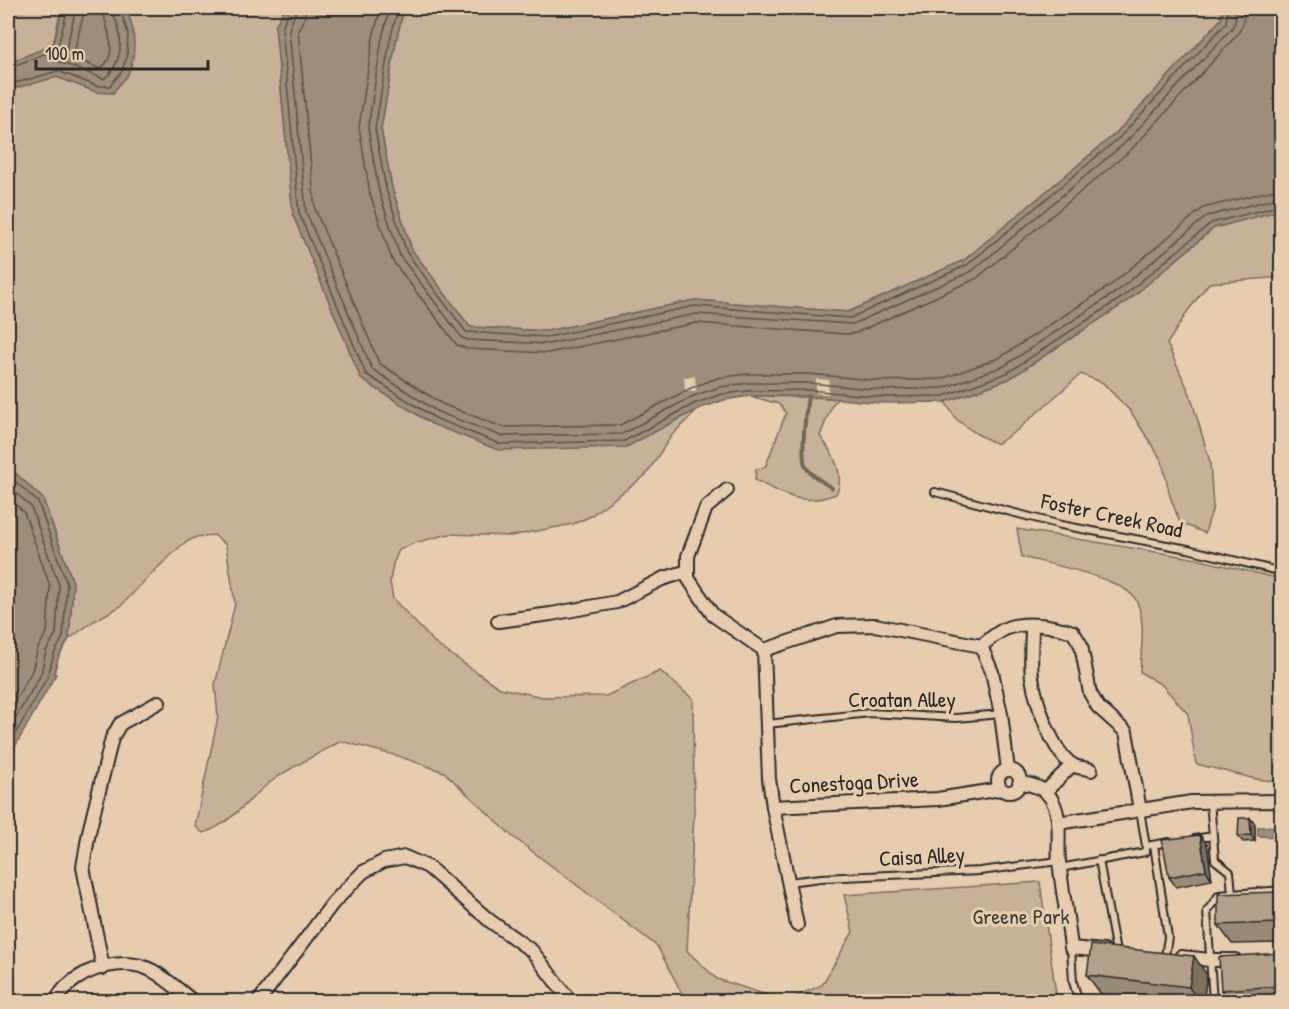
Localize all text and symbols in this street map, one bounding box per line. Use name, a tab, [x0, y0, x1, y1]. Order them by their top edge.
scale bar	[36, 33, 208, 71]
text: 100 m	[45, 41, 84, 66]
street label: Foster Creek Road	[1038, 485, 1186, 545]
street label: Croatan Alley	[848, 684, 956, 714]
street label: Conestoga Drive	[789, 764, 920, 800]
street label: Caisa Alley	[878, 839, 966, 873]
park label: Greene Park	[972, 901, 1070, 931]

